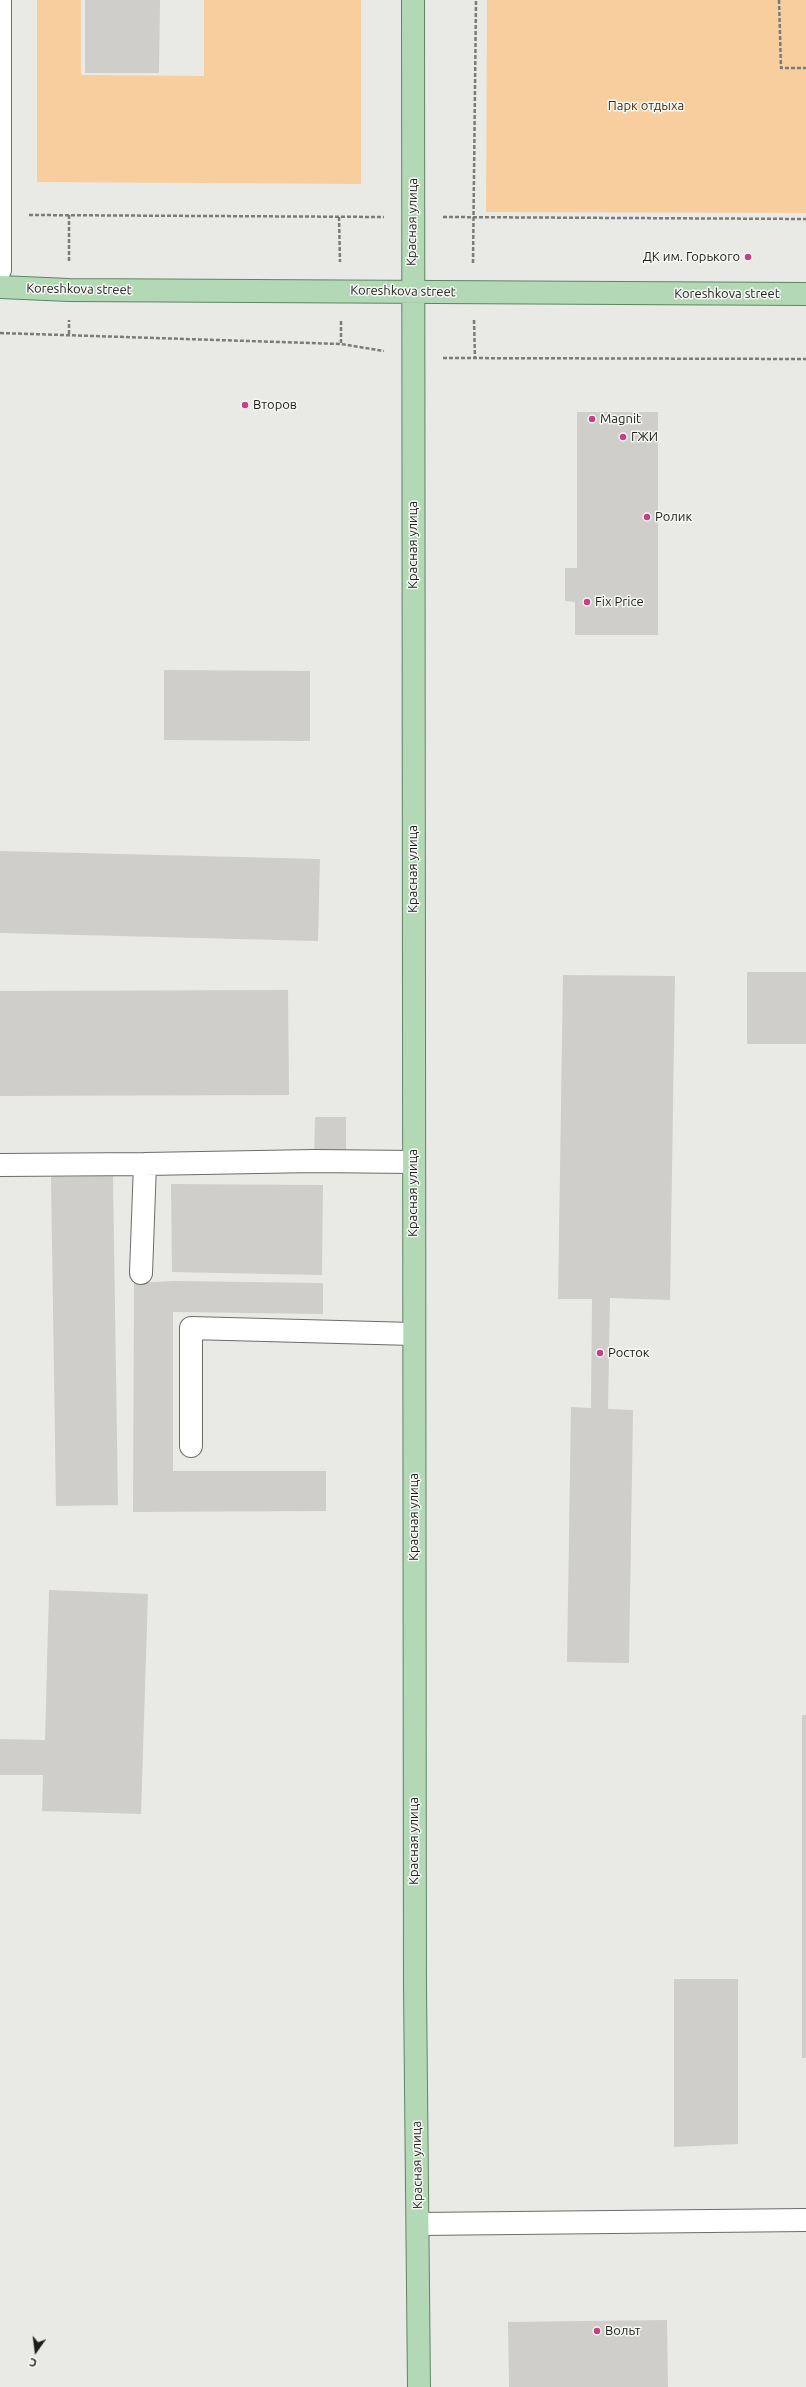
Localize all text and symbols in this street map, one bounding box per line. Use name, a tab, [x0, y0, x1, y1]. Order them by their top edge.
park label: Парк отдыха	[608, 98, 684, 114]
street label: Красная улица	[403, 178, 421, 266]
place label: ДК им. Горького	[643, 249, 740, 265]
marker: ДК им. Горького	[743, 252, 753, 262]
street label: Koreshkova street	[26, 280, 132, 298]
street label: Koreshkova street	[350, 282, 456, 300]
street label: Koreshkova street	[674, 286, 780, 302]
place label: Второв	[253, 397, 297, 413]
marker: Второв	[240, 400, 250, 410]
place label: Magnit	[600, 411, 641, 427]
marker: Magnit	[587, 414, 597, 424]
place label: ГЖИ	[631, 429, 658, 445]
marker: ГЖИ	[618, 432, 628, 442]
street label: Красная улица	[405, 501, 421, 589]
place label: Ролик	[655, 509, 692, 525]
marker: Ролик	[642, 512, 652, 522]
place label: Fix Price	[595, 594, 644, 610]
marker: Fix Price	[582, 597, 592, 607]
street label: Красная улица	[405, 825, 421, 913]
street label: Красная улица	[405, 1149, 421, 1237]
place label: Росток	[608, 1345, 650, 1361]
marker: Росток	[595, 1348, 605, 1358]
street label: Красная улица	[406, 1473, 422, 1561]
street label: Красная улица	[406, 1797, 422, 1885]
street label: Красная улица	[408, 2121, 426, 2209]
place label: Вольт	[605, 2323, 641, 2339]
marker: Вольт	[592, 2326, 602, 2336]
north arrow	[16, 2331, 56, 2371]
text: С	[28, 2356, 38, 2369]

